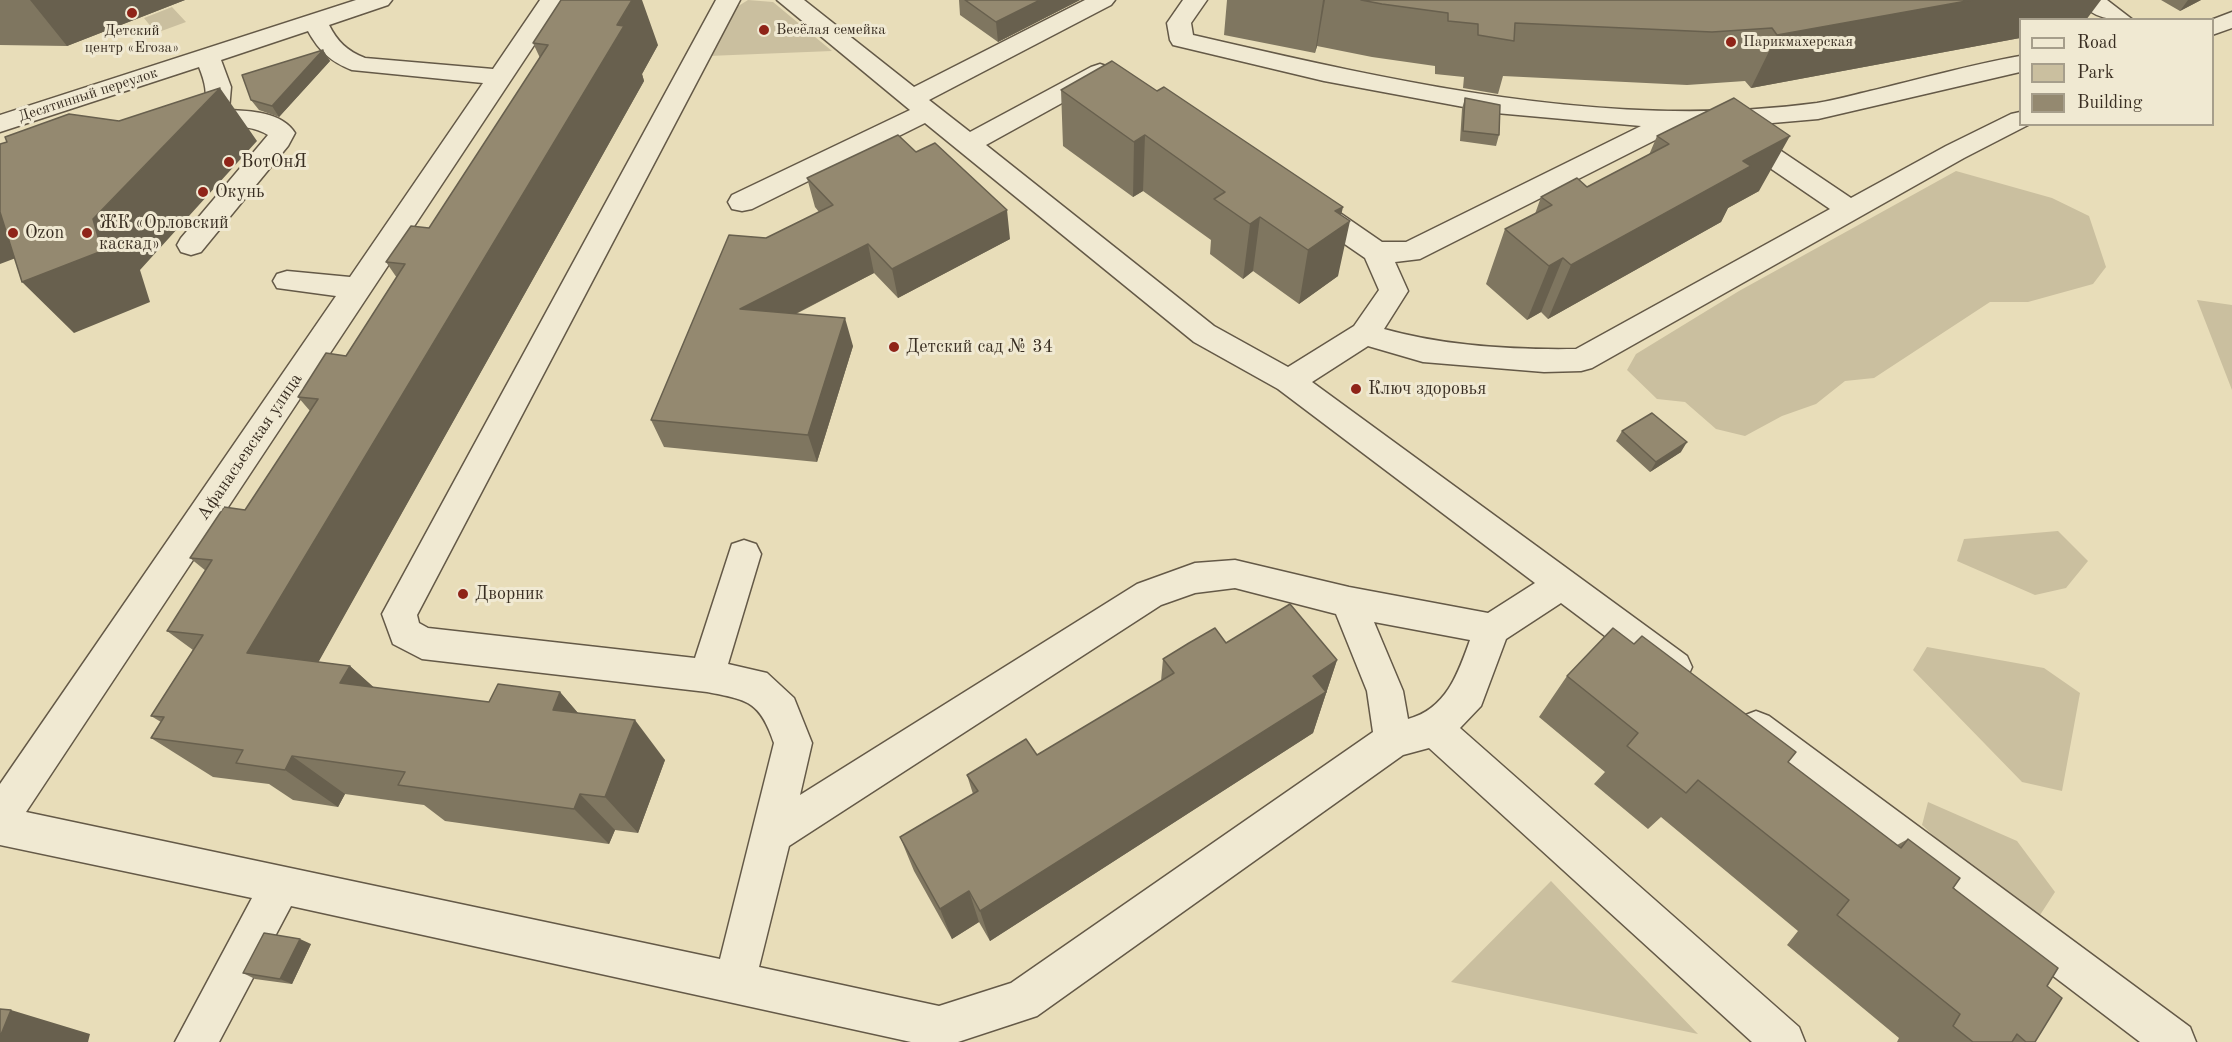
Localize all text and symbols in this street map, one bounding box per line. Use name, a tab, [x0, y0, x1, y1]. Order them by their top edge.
marker: Детский центр «Егоза»	[125, 6, 139, 20]
legend	[2019, 18, 2214, 126]
place label: Весёлая семейка	[776, 21, 886, 39]
place label: Детский центр «Егоза»	[85, 22, 179, 57]
marker: Весёлая семейка	[757, 23, 771, 37]
place label: Парикмахерская	[1743, 33, 1853, 51]
text: Road	[2077, 34, 2117, 52]
marker: Парикмахерская	[1724, 35, 1738, 49]
street label: Десятинный переулок	[16, 64, 160, 126]
text: Park	[2077, 64, 2114, 82]
text: Building	[2077, 94, 2142, 112]
place label: ВотОнЯ	[241, 151, 307, 173]
marker: ВотОнЯ	[222, 155, 236, 169]
place label: Окунь	[215, 181, 264, 203]
marker: Окунь	[196, 185, 210, 199]
place label: ЖК «Орловский каскад»	[99, 212, 229, 254]
place label: Ozon	[25, 222, 64, 244]
marker: Ozon	[6, 226, 20, 240]
marker: ЖК «Орловский каскад»	[80, 226, 94, 240]
place label: Детский сад № 34	[906, 336, 1053, 358]
marker: Детский сад № 34	[887, 340, 901, 354]
street label: Афанасьевская улица	[193, 369, 307, 525]
place label: Ключ здоровья	[1368, 378, 1486, 400]
marker: Ключ здоровья	[1349, 382, 1363, 396]
place label: Дворник	[475, 583, 544, 605]
marker: Дворник	[456, 587, 470, 601]

